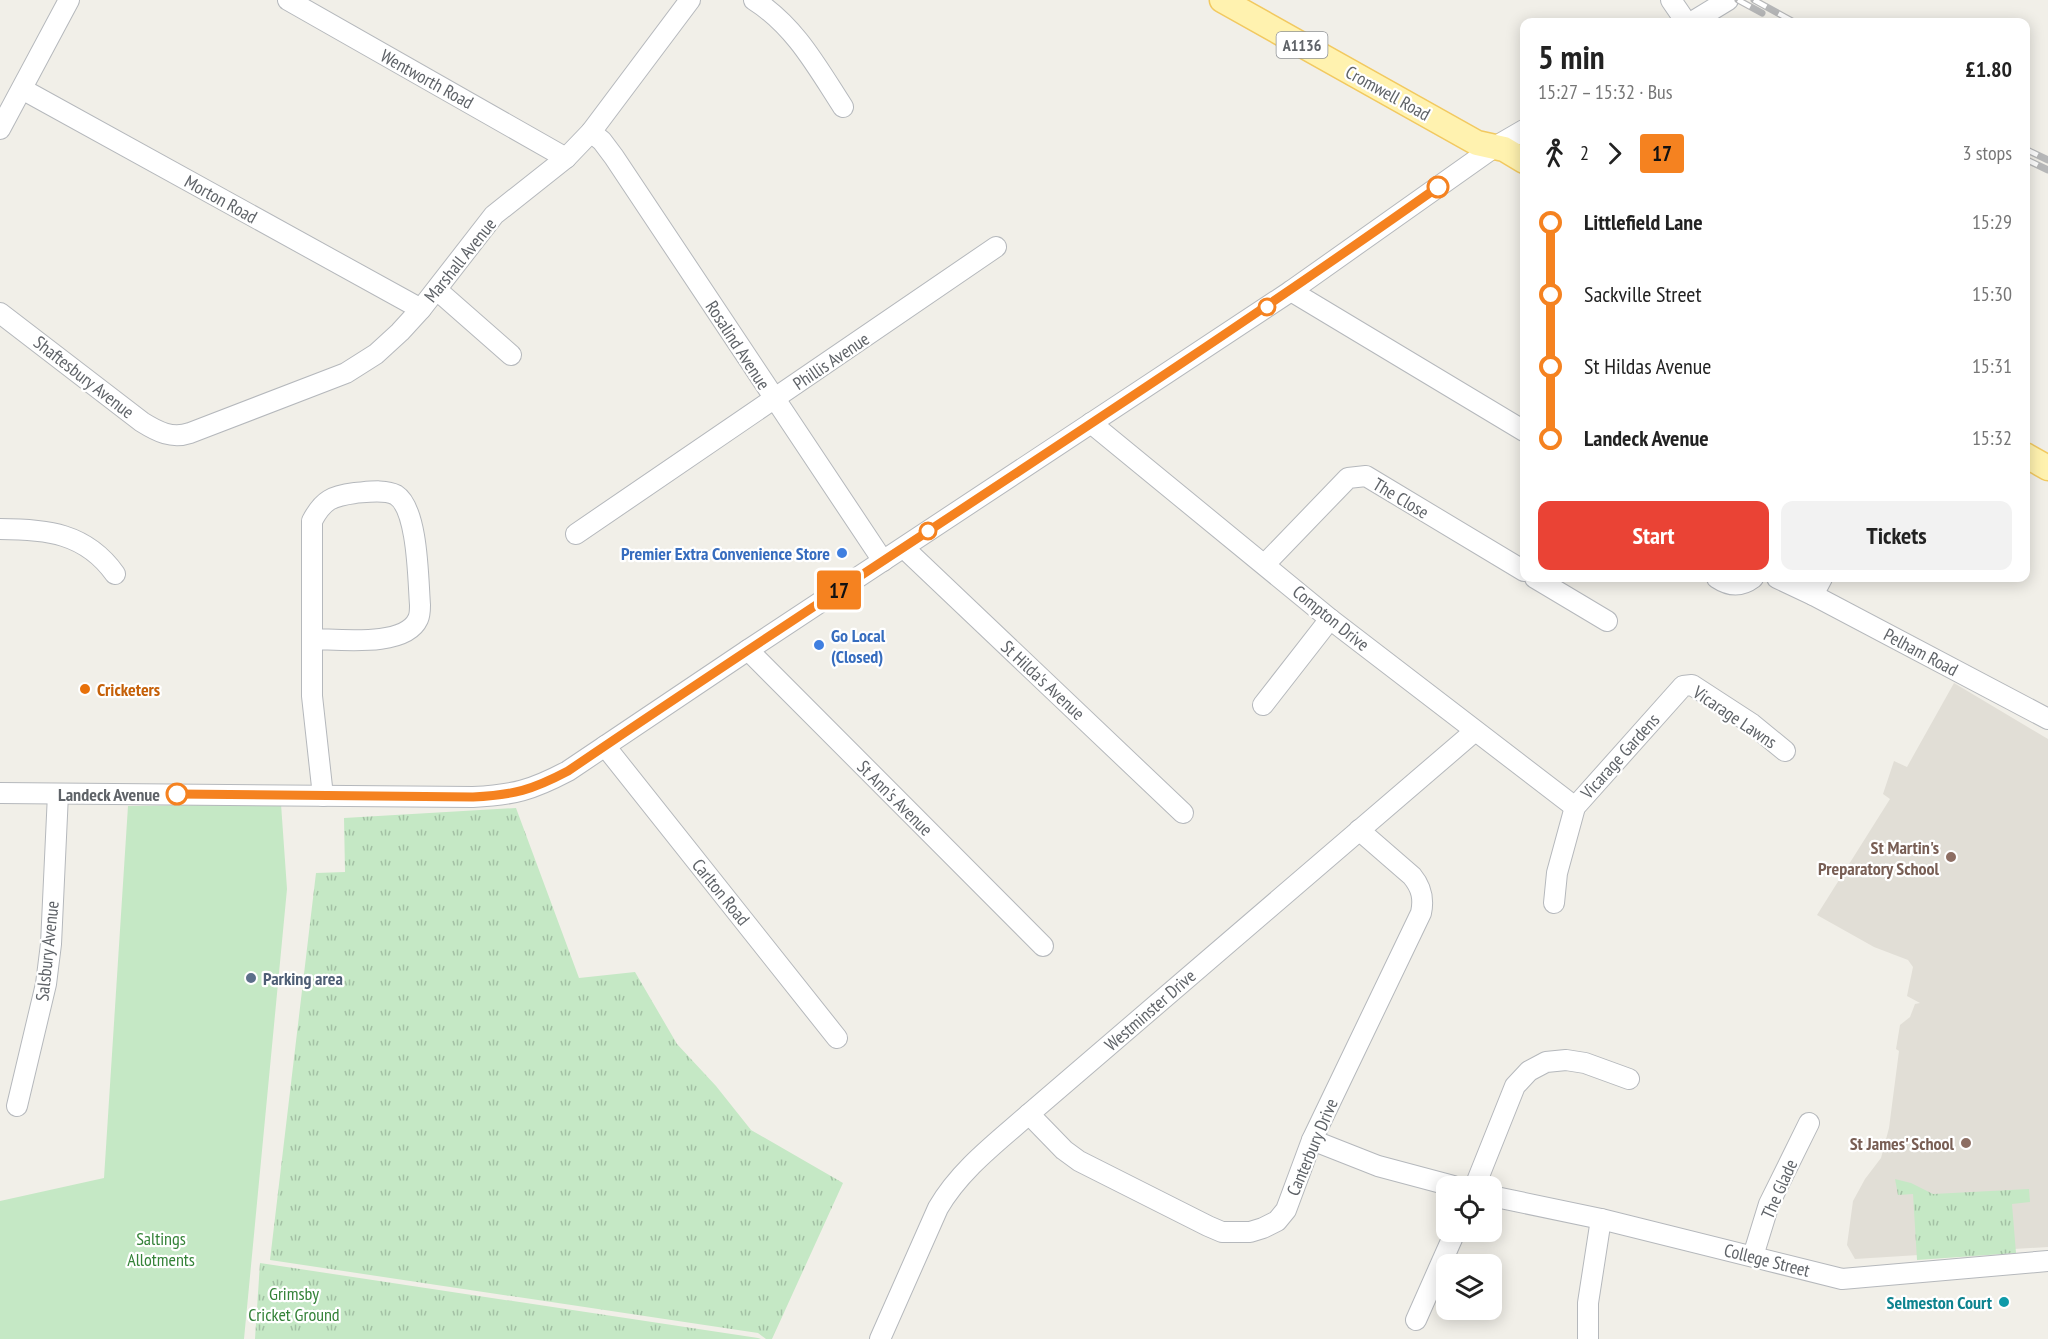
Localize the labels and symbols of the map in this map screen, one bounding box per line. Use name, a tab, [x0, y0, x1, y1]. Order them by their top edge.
road number: A1136	[1276, 32, 1328, 58]
street label: Wentworth Road	[376, 44, 478, 114]
street label: Cromwell Road	[1342, 60, 1434, 126]
street label: Morton Road	[181, 170, 261, 228]
unlabelled marker	[1427, 176, 1449, 198]
street label: Marshall Avenue	[419, 213, 501, 307]
street label: Rosalind Avenue	[701, 296, 775, 394]
unlabelled marker	[1258, 298, 1276, 316]
street label: Phillis Avenue	[788, 327, 874, 395]
street label: Shaftesbury Avenue	[29, 331, 139, 423]
street label: The Close	[1369, 472, 1433, 524]
unlabelled marker	[919, 522, 937, 540]
place label: Premier Extra Convenience Store	[621, 542, 830, 565]
marker: Premier Extra Convenience Store	[835, 546, 849, 560]
line badge: 17	[812, 570, 866, 610]
street label: Compton Drive	[1288, 580, 1374, 656]
street label: Pelham Road	[1880, 623, 1962, 681]
place label: Go Local (Closed)	[831, 624, 886, 668]
street label: St Hilda's Avenue	[996, 635, 1090, 725]
marker: Go Local (Closed)	[812, 638, 826, 652]
place label: Cricketers	[97, 678, 160, 701]
street label: Vicarage Lawns	[1688, 680, 1781, 753]
marker: Cricketers	[78, 682, 92, 696]
street label: Vicarage Gardens	[1575, 708, 1664, 804]
street label: St Ann's Avenue	[852, 755, 938, 841]
place label: Landeck Avenue	[58, 783, 160, 806]
marker: Landeck Avenue	[166, 783, 188, 805]
place label: St Martin's Preparatory School	[1818, 836, 1940, 880]
marker: St Martin's Preparatory School	[1944, 850, 1958, 864]
street label: Carlton Road	[687, 854, 755, 930]
street label: Salsbury Avenue	[30, 900, 64, 1002]
street label: Westminster Drive	[1100, 964, 1200, 1056]
place label: Parking area	[263, 967, 343, 990]
marker: Parking area	[244, 971, 258, 985]
street label: Canterbury Drive	[1281, 1095, 1343, 1199]
place label: St James' School	[1850, 1132, 1955, 1155]
marker: St James' School	[1959, 1136, 1973, 1150]
street label: The Glade	[1756, 1156, 1802, 1222]
park label: Saltings Allotments	[127, 1227, 195, 1271]
street label: College Street	[1722, 1238, 1812, 1282]
park label: Grimsby Cricket Ground	[248, 1282, 340, 1326]
place label: Selmeston Court	[1887, 1291, 1993, 1314]
marker: Selmeston Court	[1997, 1295, 2011, 1309]

